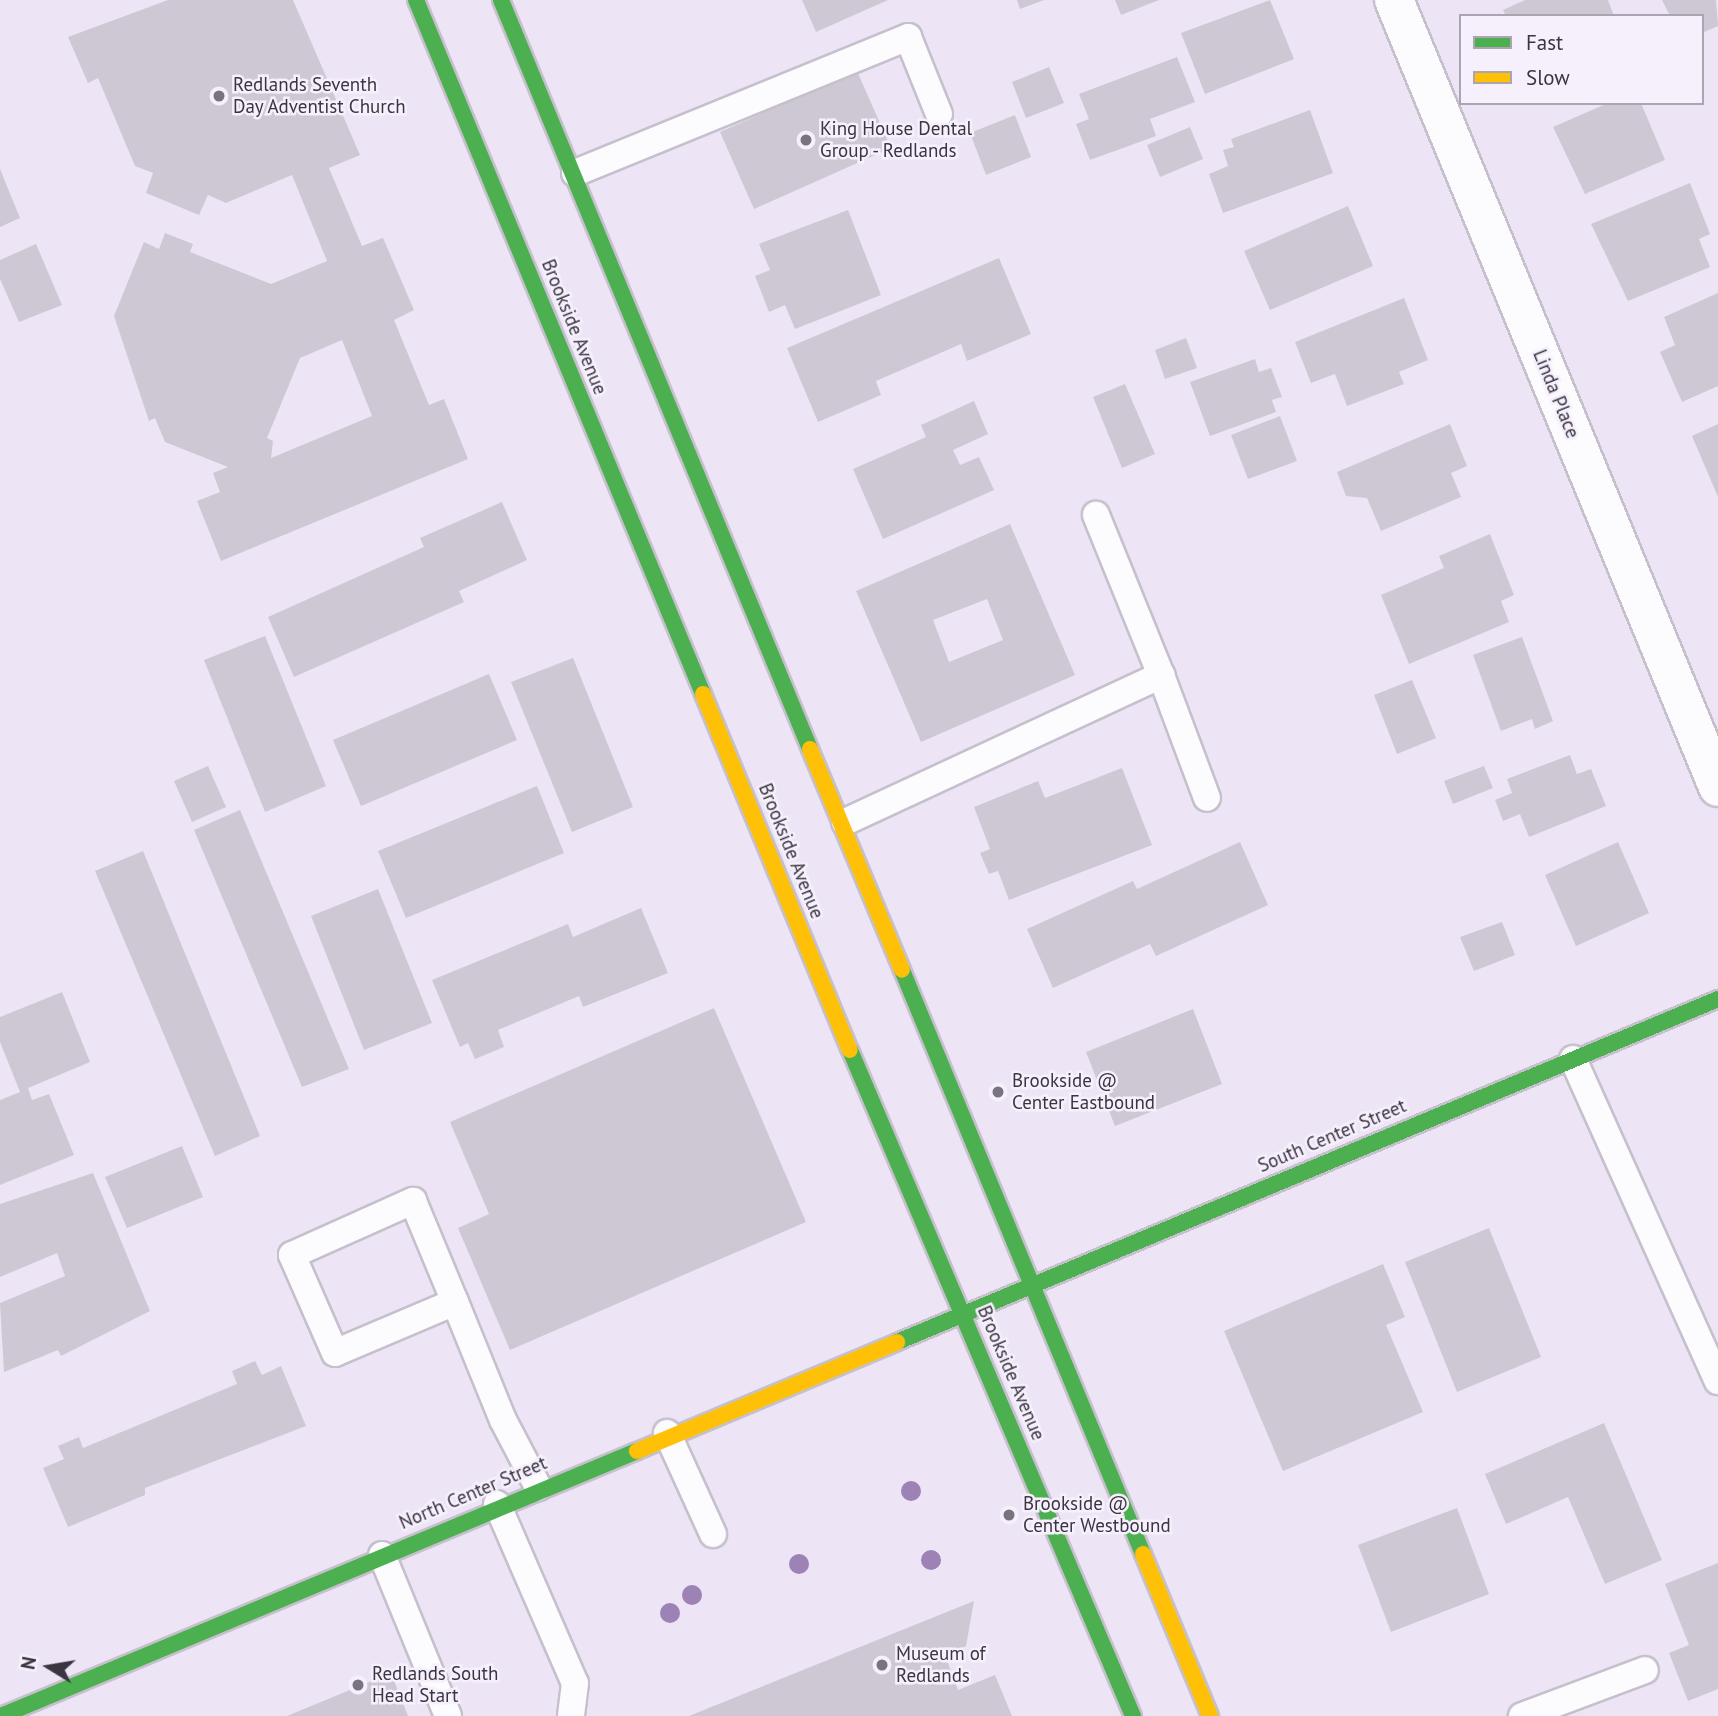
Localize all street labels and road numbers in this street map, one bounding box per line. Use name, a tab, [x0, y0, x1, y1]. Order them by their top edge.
street label: Brookside Avenue	[536, 256, 612, 398]
street label: Linda Place	[1528, 346, 1584, 442]
street label: Brookside Avenue	[753, 780, 829, 922]
street label: South Center Street	[1255, 1095, 1409, 1177]
street label: Brookside Avenue	[972, 1302, 1050, 1444]
street label: North Center Street	[396, 1452, 550, 1534]

